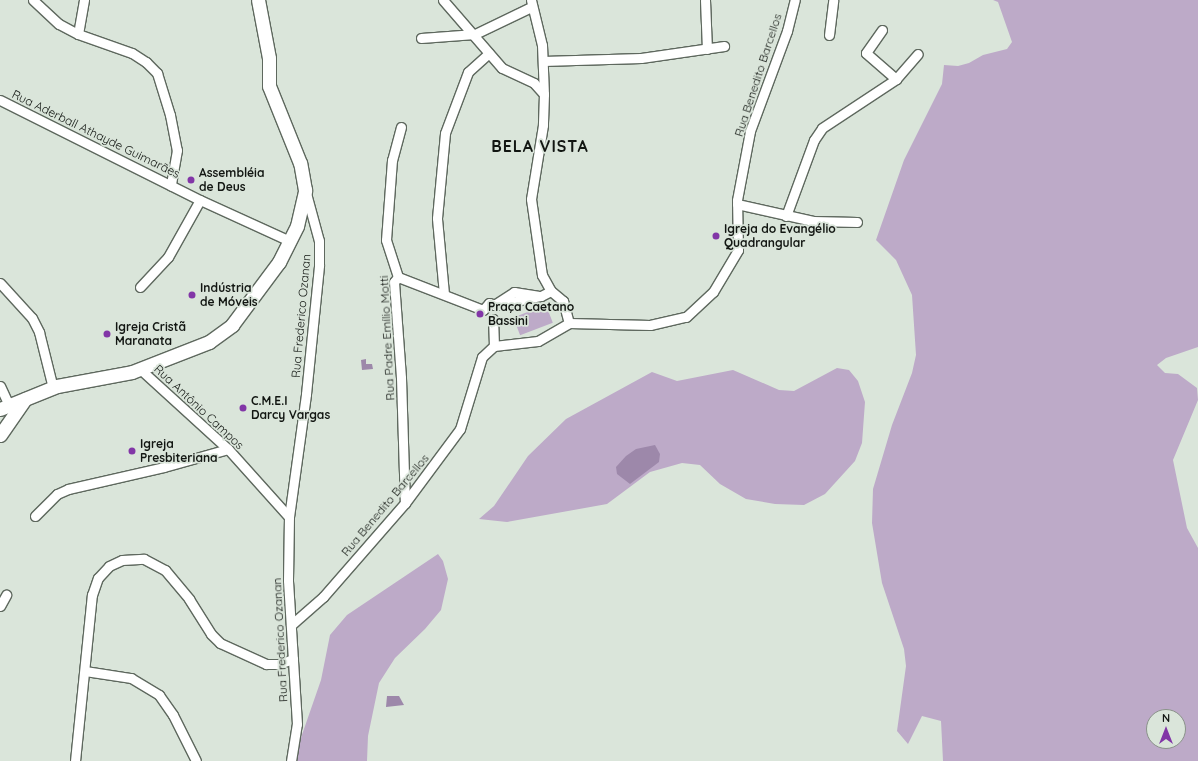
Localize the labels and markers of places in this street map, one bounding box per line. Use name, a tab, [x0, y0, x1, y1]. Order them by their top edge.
place label: Assembléia de Deus	[199, 166, 264, 194]
marker: Assembléia de Deus	[186, 175, 196, 185]
place label: Igreja do Evangélio Quadrangular	[724, 222, 836, 250]
marker: Igreja do Evangélio Quadrangular	[711, 231, 721, 241]
place label: Indústria de Móveis	[200, 281, 258, 309]
marker: Indústria de Móveis	[187, 290, 197, 300]
place label: Praça Caetano Bassini	[488, 300, 574, 328]
marker: Praça Caetano Bassini	[475, 309, 485, 319]
place label: Igreja Cristã Maranata	[115, 320, 186, 348]
marker: Igreja Cristã Maranata	[102, 329, 112, 339]
place label: C.M.E.I Darcy Vargas	[251, 394, 330, 422]
marker: C.M.E.I Darcy Vargas	[238, 403, 248, 413]
place label: Igreja Presbiteriana	[140, 437, 218, 465]
marker: Igreja Presbiteriana	[127, 446, 137, 456]

